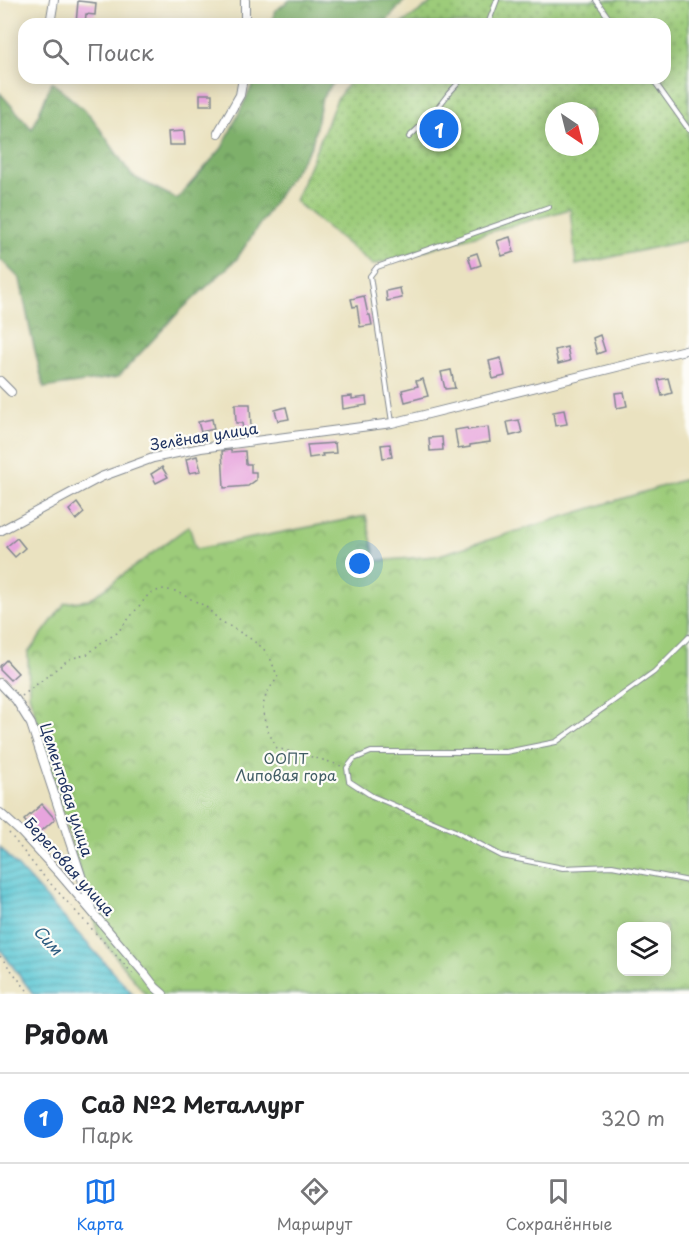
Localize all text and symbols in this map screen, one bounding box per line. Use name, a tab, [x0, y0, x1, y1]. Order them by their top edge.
search box	[18, 18, 671, 84]
icon: search	[39, 35, 72, 68]
text: Поиск	[87, 35, 154, 68]
north arrow	[545, 102, 599, 156]
pin: 1	[420, 106, 458, 152]
street label: Зелёная улица	[148, 416, 260, 455]
your location	[345, 549, 374, 578]
street label: Цементовая улица	[35, 720, 100, 860]
park label: ООПТ Липовая гора	[236, 746, 337, 786]
street label: Береговая улица	[19, 812, 121, 921]
water label: Сим	[29, 919, 69, 960]
map controls	[617, 922, 671, 976]
button: layers	[617, 922, 671, 976]
text: Рядом	[24, 1014, 109, 1053]
text: Сад №2 Металлург	[81, 1087, 304, 1120]
text: 1	[39, 1103, 48, 1133]
text: 320 m	[601, 1103, 665, 1133]
text: Парк	[81, 1120, 133, 1150]
tab: Карта	[77, 1175, 124, 1235]
tab: Маршрут	[277, 1175, 352, 1235]
tab: Сохранённые	[505, 1175, 612, 1235]

